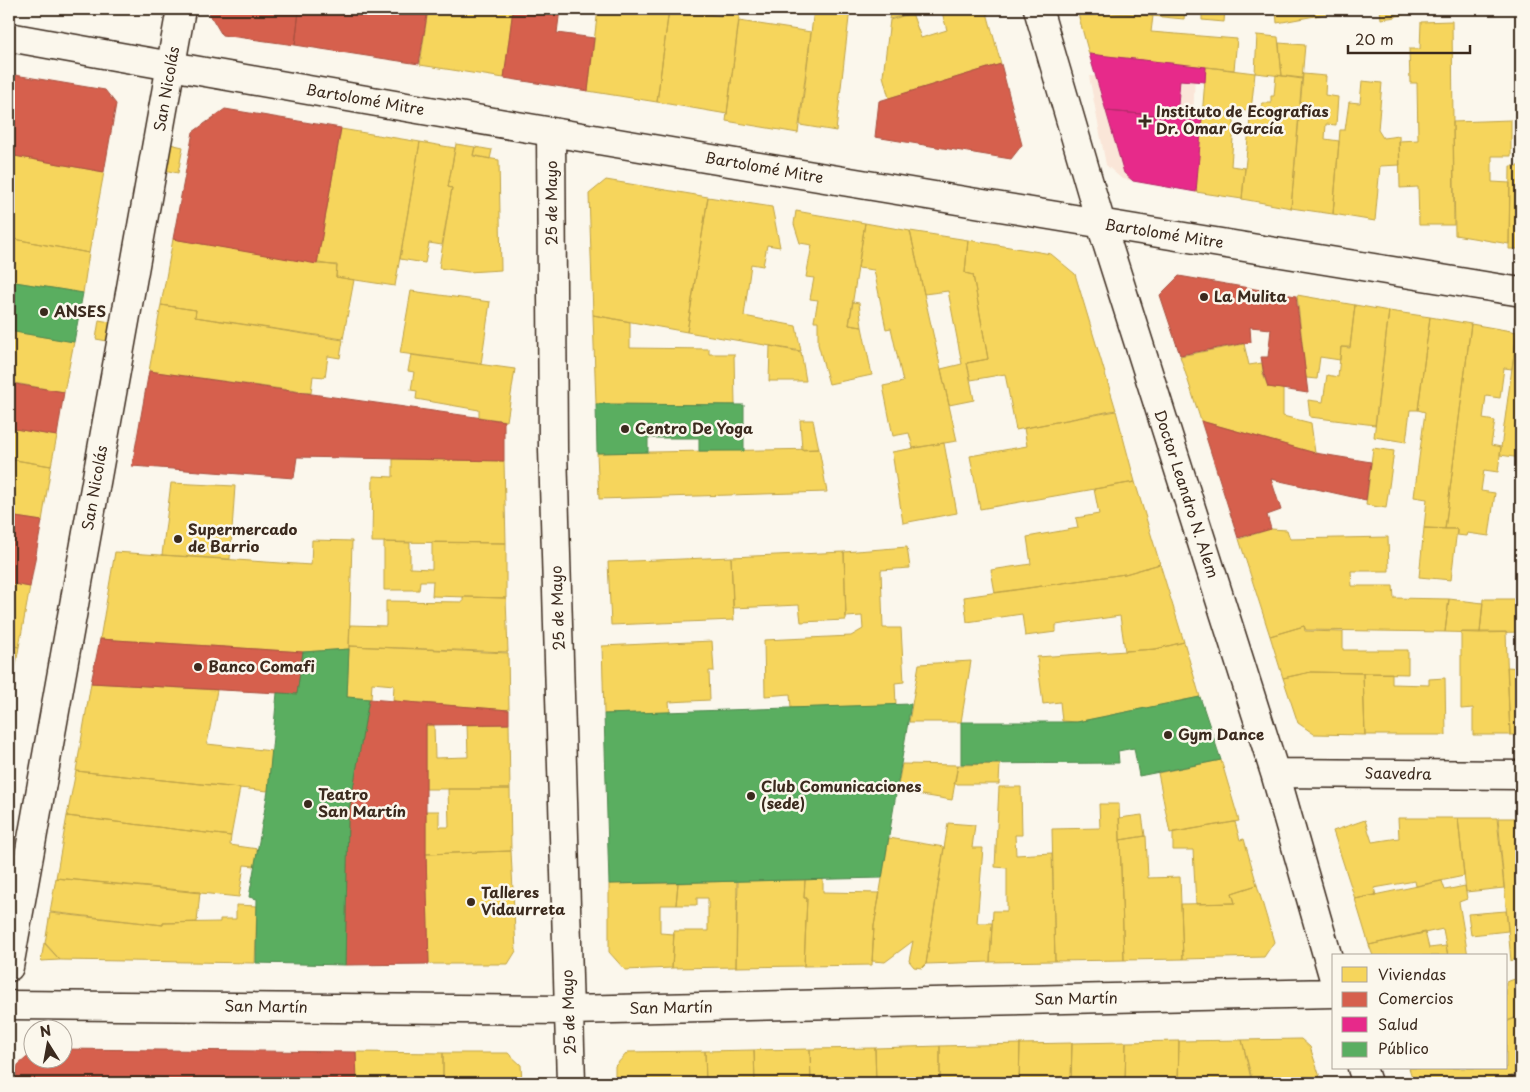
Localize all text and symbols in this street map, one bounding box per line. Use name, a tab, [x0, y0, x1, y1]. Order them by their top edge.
scale bar	[1348, 22, 1470, 54]
text: 20 m	[1355, 27, 1394, 50]
street label: San Nicolás	[147, 44, 184, 133]
street label: Bartolomé Mitre	[304, 77, 426, 120]
place label: Instituto de Ecografías Dr. Omar García	[1156, 99, 1329, 139]
marker: Instituto de Ecografías Dr. Omar García	[1138, 114, 1152, 128]
street label: Bartolomé Mitre	[703, 145, 825, 188]
street label: 25 de Mayo	[539, 161, 562, 245]
street label: Bartolomé Mitre	[1103, 212, 1225, 253]
place label: La Mulita	[1214, 284, 1288, 307]
marker: La Mulita	[1198, 291, 1210, 303]
place label: ANSES	[53, 299, 106, 322]
marker: ANSES	[38, 306, 50, 318]
street label: Doctor Leandro N. Alem	[1149, 406, 1226, 581]
place label: Centro De Yoga	[635, 416, 753, 439]
marker: Centro De Yoga	[619, 423, 631, 435]
street label: San Nicolás	[75, 443, 112, 532]
place label: Supermercado de Barrio	[188, 517, 298, 557]
marker: Supermercado de Barrio	[172, 533, 184, 545]
street label: 25 de Mayo	[544, 565, 569, 651]
place label: Banco Comafi	[208, 654, 315, 677]
marker: Banco Comafi	[192, 661, 204, 673]
place label: Gym Dance	[1178, 722, 1264, 745]
marker: Gym Dance	[1162, 729, 1174, 741]
street label: Saavedra	[1364, 760, 1432, 785]
place label: Club Comunicaciones (sede)	[761, 774, 921, 814]
place label: Teatro San Martín	[318, 782, 406, 822]
marker: Club Comunicaciones (sede)	[745, 790, 757, 802]
marker: Teatro San Martín	[302, 798, 314, 810]
place label: Talleres Vidaurreta	[481, 880, 565, 920]
marker: Talleres Vidaurreta	[465, 896, 477, 908]
legend	[1332, 954, 1508, 1070]
text: Viviendas	[1378, 962, 1446, 985]
street label: 25 de Mayo	[555, 969, 580, 1055]
street label: San Martín	[1034, 985, 1118, 1010]
text: Comercios	[1378, 986, 1454, 1009]
street label: San Martín	[224, 993, 308, 1018]
street label: San Martín	[629, 994, 713, 1019]
text: Salud	[1378, 1012, 1418, 1035]
text: N	[38, 1019, 53, 1042]
north arrow	[22, 1020, 72, 1070]
text: Público	[1378, 1036, 1429, 1059]

